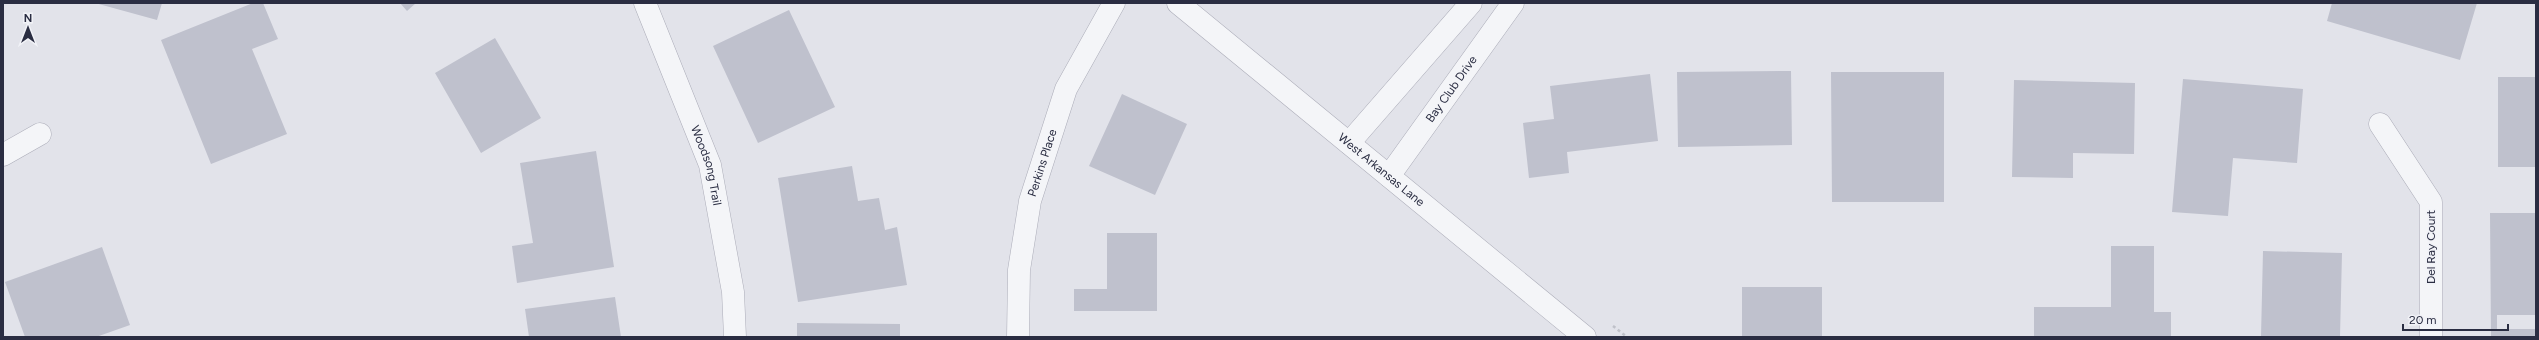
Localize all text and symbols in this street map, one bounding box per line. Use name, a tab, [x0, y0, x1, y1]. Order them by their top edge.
north arrow	[8, 8, 48, 48]
text: N	[24, 12, 32, 25]
street label: Bay Club Drive	[1423, 53, 1480, 125]
street label: Woodsong Trail	[688, 123, 724, 207]
street label: Perkins Place	[1025, 127, 1060, 198]
street label: West Arkansas Lane	[1335, 130, 1428, 210]
street label: Del Ray Court	[2424, 209, 2438, 284]
scale bar	[2403, 306, 2508, 332]
text: 20 m	[2409, 313, 2437, 327]

